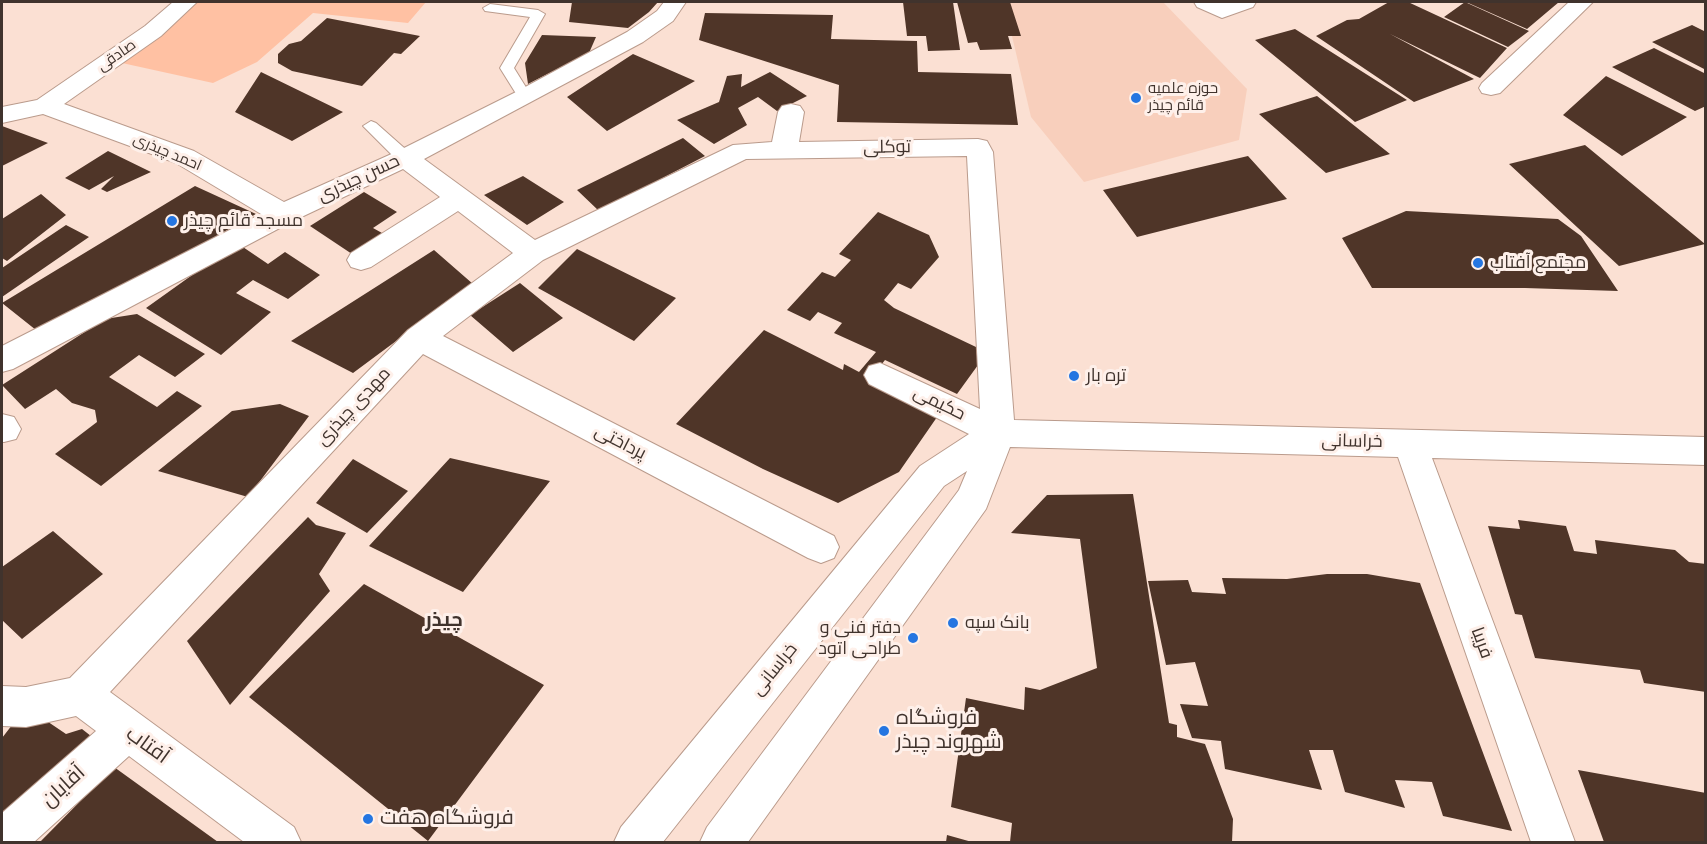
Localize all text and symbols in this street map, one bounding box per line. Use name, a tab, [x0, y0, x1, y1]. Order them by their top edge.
street label: صادقی	[94, 36, 140, 76]
place label: حوزه علمیه قائم چیذر	[1148, 80, 1218, 115]
marker: حوزه علمیه قائم چیذر	[1129, 91, 1143, 105]
street label: احمد چیذری	[130, 131, 204, 175]
street label: توکلی	[863, 137, 911, 159]
street label: حسن چیذری	[315, 151, 403, 207]
place label: مسجد قائم چیذر	[184, 210, 303, 232]
marker: مسجد قائم چیذر	[165, 214, 179, 228]
place label: مجتمع آفتاب	[1490, 252, 1586, 274]
marker: مجتمع آفتاب	[1471, 256, 1485, 270]
street label: مهدی چیذری	[312, 363, 396, 451]
place label: تره بار	[1086, 365, 1126, 387]
marker: تره بار	[1067, 369, 1081, 383]
street label: حکیمی	[909, 382, 969, 426]
street label: پرداختی	[591, 421, 649, 465]
street label: خراسانی	[1321, 431, 1383, 453]
district label: چیذر	[425, 609, 463, 633]
place label: بانک سپه	[965, 612, 1030, 634]
marker: بانک سپه	[946, 616, 960, 630]
place label: دفتر فنی و طراحی اتود	[818, 617, 901, 660]
street label: فریبا	[1465, 624, 1497, 662]
marker: دفتر فنی و طراحی اتود	[906, 631, 920, 645]
street label: خراسانی	[747, 639, 803, 701]
place label: فروشگاه شهروند چیذر	[896, 706, 1002, 756]
street label: آفتاب	[120, 722, 174, 770]
marker: فروشگاه شهروند چیذر	[877, 724, 891, 738]
street label: آقایان	[37, 761, 91, 813]
place label: فروشگاه هفت	[380, 806, 514, 832]
marker: فروشگاه هفت	[361, 812, 375, 826]

